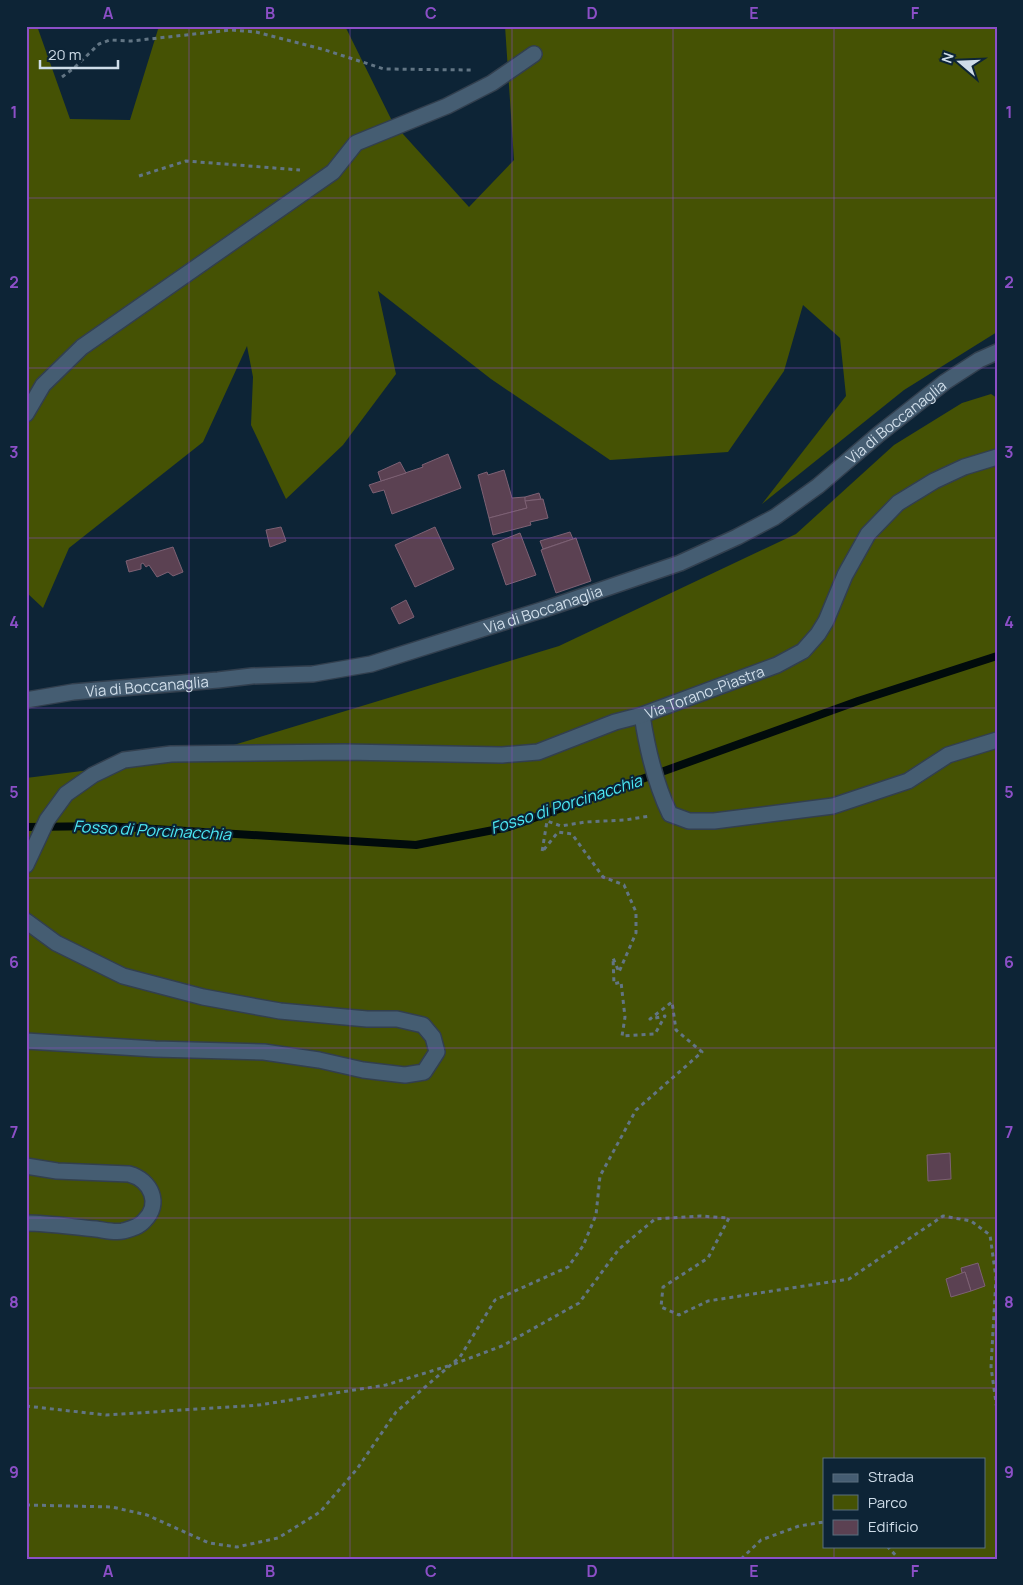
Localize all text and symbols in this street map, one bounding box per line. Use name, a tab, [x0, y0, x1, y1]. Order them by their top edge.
text: A	[103, 2, 114, 24]
text: B	[265, 2, 275, 24]
text: C	[425, 2, 437, 24]
text: D	[586, 2, 598, 24]
text: E	[749, 2, 759, 24]
text: F	[911, 2, 920, 24]
scale bar	[40, 38, 118, 70]
north arrow	[936, 38, 986, 88]
text: 20 m	[48, 44, 81, 65]
text: N	[937, 50, 958, 65]
text: 1	[10, 101, 18, 123]
text: 1	[1005, 101, 1013, 123]
text: 2	[9, 271, 19, 293]
text: 2	[1004, 271, 1014, 293]
street label: Via di Boccanaglia	[841, 375, 950, 468]
text: 3	[9, 441, 19, 463]
text: 3	[1004, 441, 1014, 463]
street label: Via di Boccanaglia	[481, 580, 605, 638]
text: 4	[9, 611, 19, 633]
text: 4	[1004, 611, 1014, 633]
street label: Via Torano-Piastra	[642, 660, 767, 724]
street label: Via di Boccanaglia	[85, 670, 209, 701]
water label: Fosso di Porcinacchia	[487, 769, 646, 839]
text: 5	[9, 781, 19, 803]
text: 5	[1004, 781, 1014, 803]
water label: Fosso di Porcinacchia	[72, 815, 233, 845]
text: 6	[9, 951, 19, 973]
text: 6	[1004, 951, 1014, 973]
text: 7	[10, 1121, 18, 1143]
text: 7	[1005, 1121, 1013, 1143]
text: 8	[9, 1291, 19, 1313]
text: 8	[1004, 1291, 1014, 1313]
legend	[823, 1458, 986, 1548]
text: 9	[9, 1461, 19, 1483]
text: 9	[1004, 1461, 1014, 1483]
text: Strada	[868, 1466, 914, 1487]
text: Parco	[868, 1492, 907, 1513]
text: Edificio	[868, 1516, 919, 1537]
text: A	[103, 1560, 114, 1582]
text: B	[265, 1560, 275, 1582]
text: C	[425, 1560, 437, 1582]
text: D	[586, 1560, 598, 1582]
text: E	[749, 1560, 759, 1582]
text: F	[911, 1560, 920, 1582]

